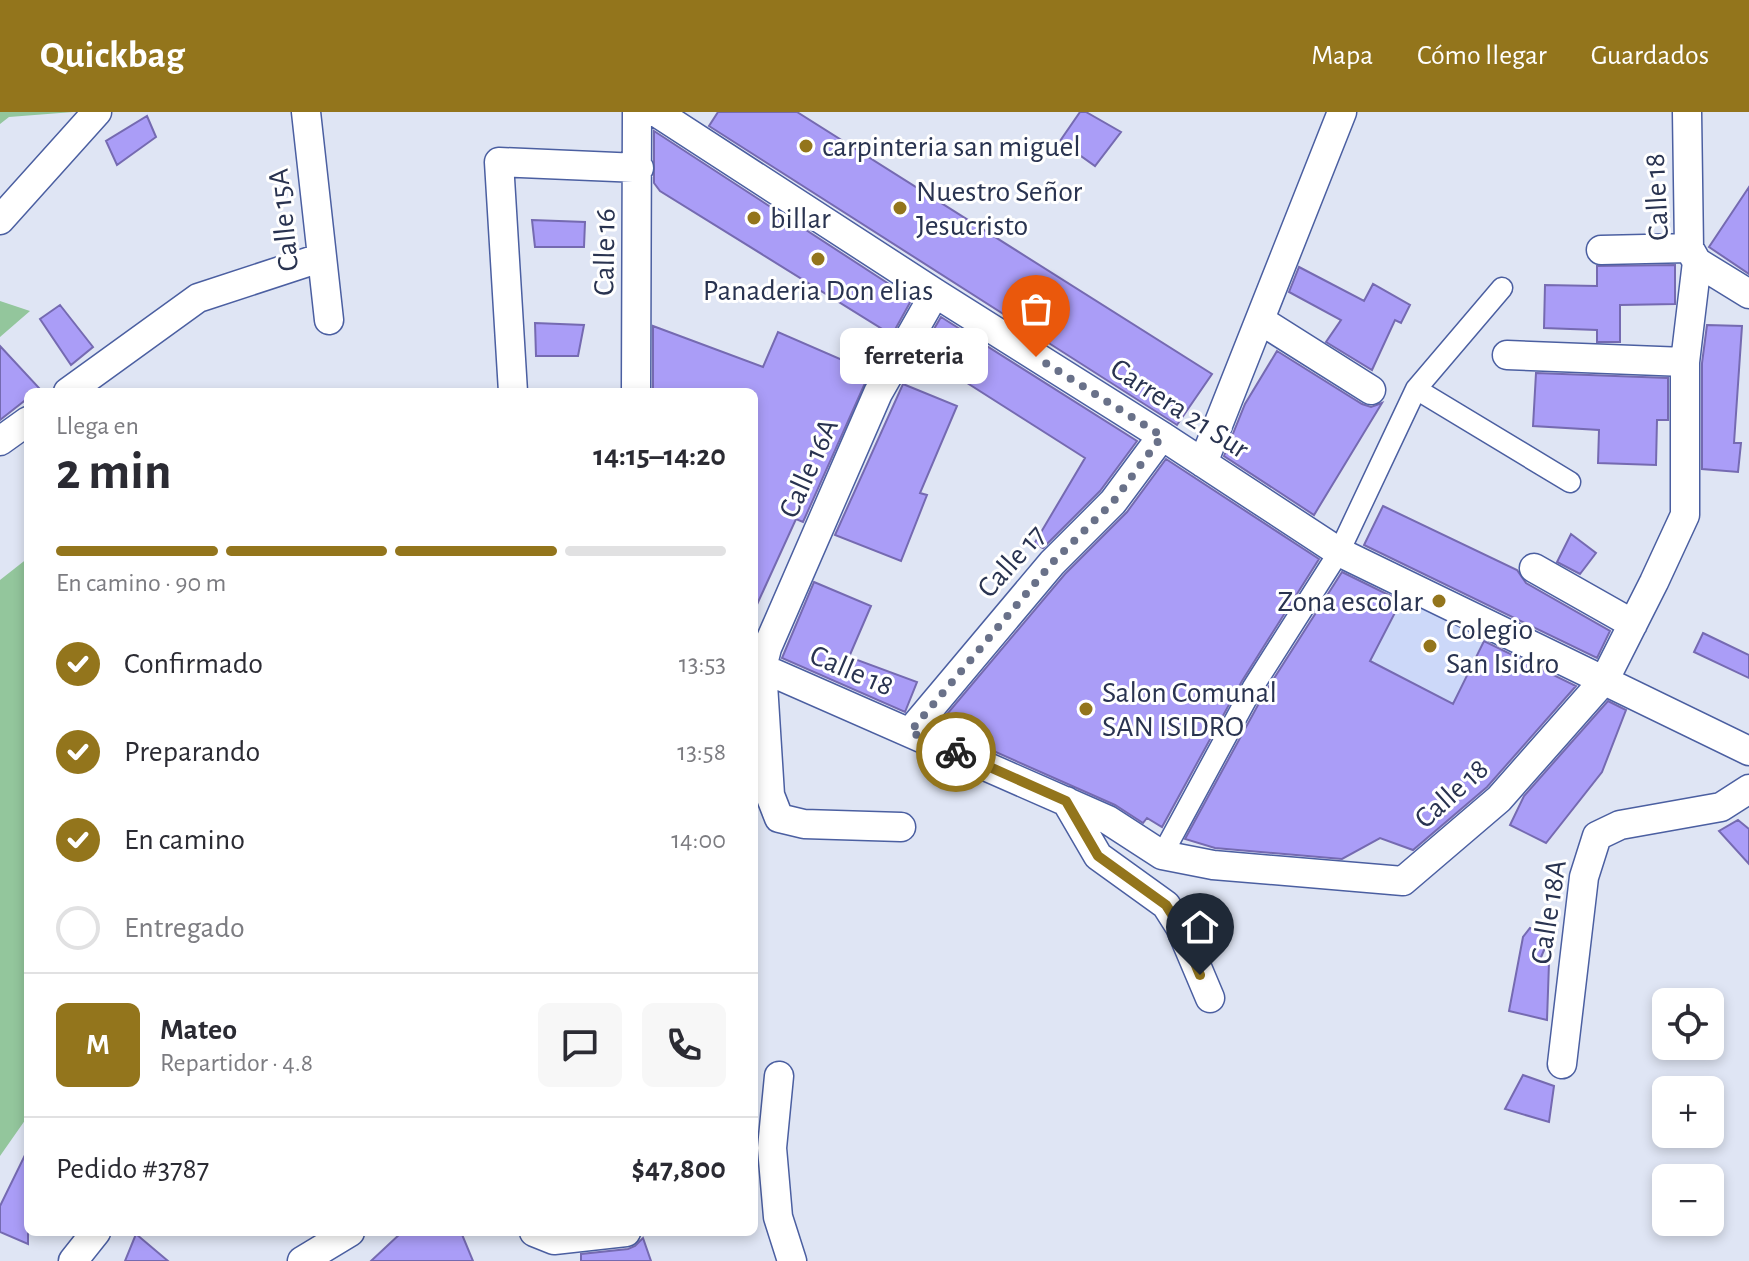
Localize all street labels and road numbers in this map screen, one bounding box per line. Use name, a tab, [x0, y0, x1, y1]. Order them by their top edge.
street label: Calle 18	[1640, 152, 1674, 241]
street label: Calle 15A	[264, 167, 304, 273]
street label: Calle 16	[589, 208, 621, 296]
street label: Carrera 21 Sur	[1105, 353, 1254, 465]
street label: Calle 16A	[774, 414, 844, 522]
street label: Calle 17	[972, 520, 1052, 604]
street label: Calle 18	[805, 640, 898, 702]
street label: Calle 18	[1409, 753, 1494, 834]
street label: Calle 18A	[1526, 858, 1572, 966]

